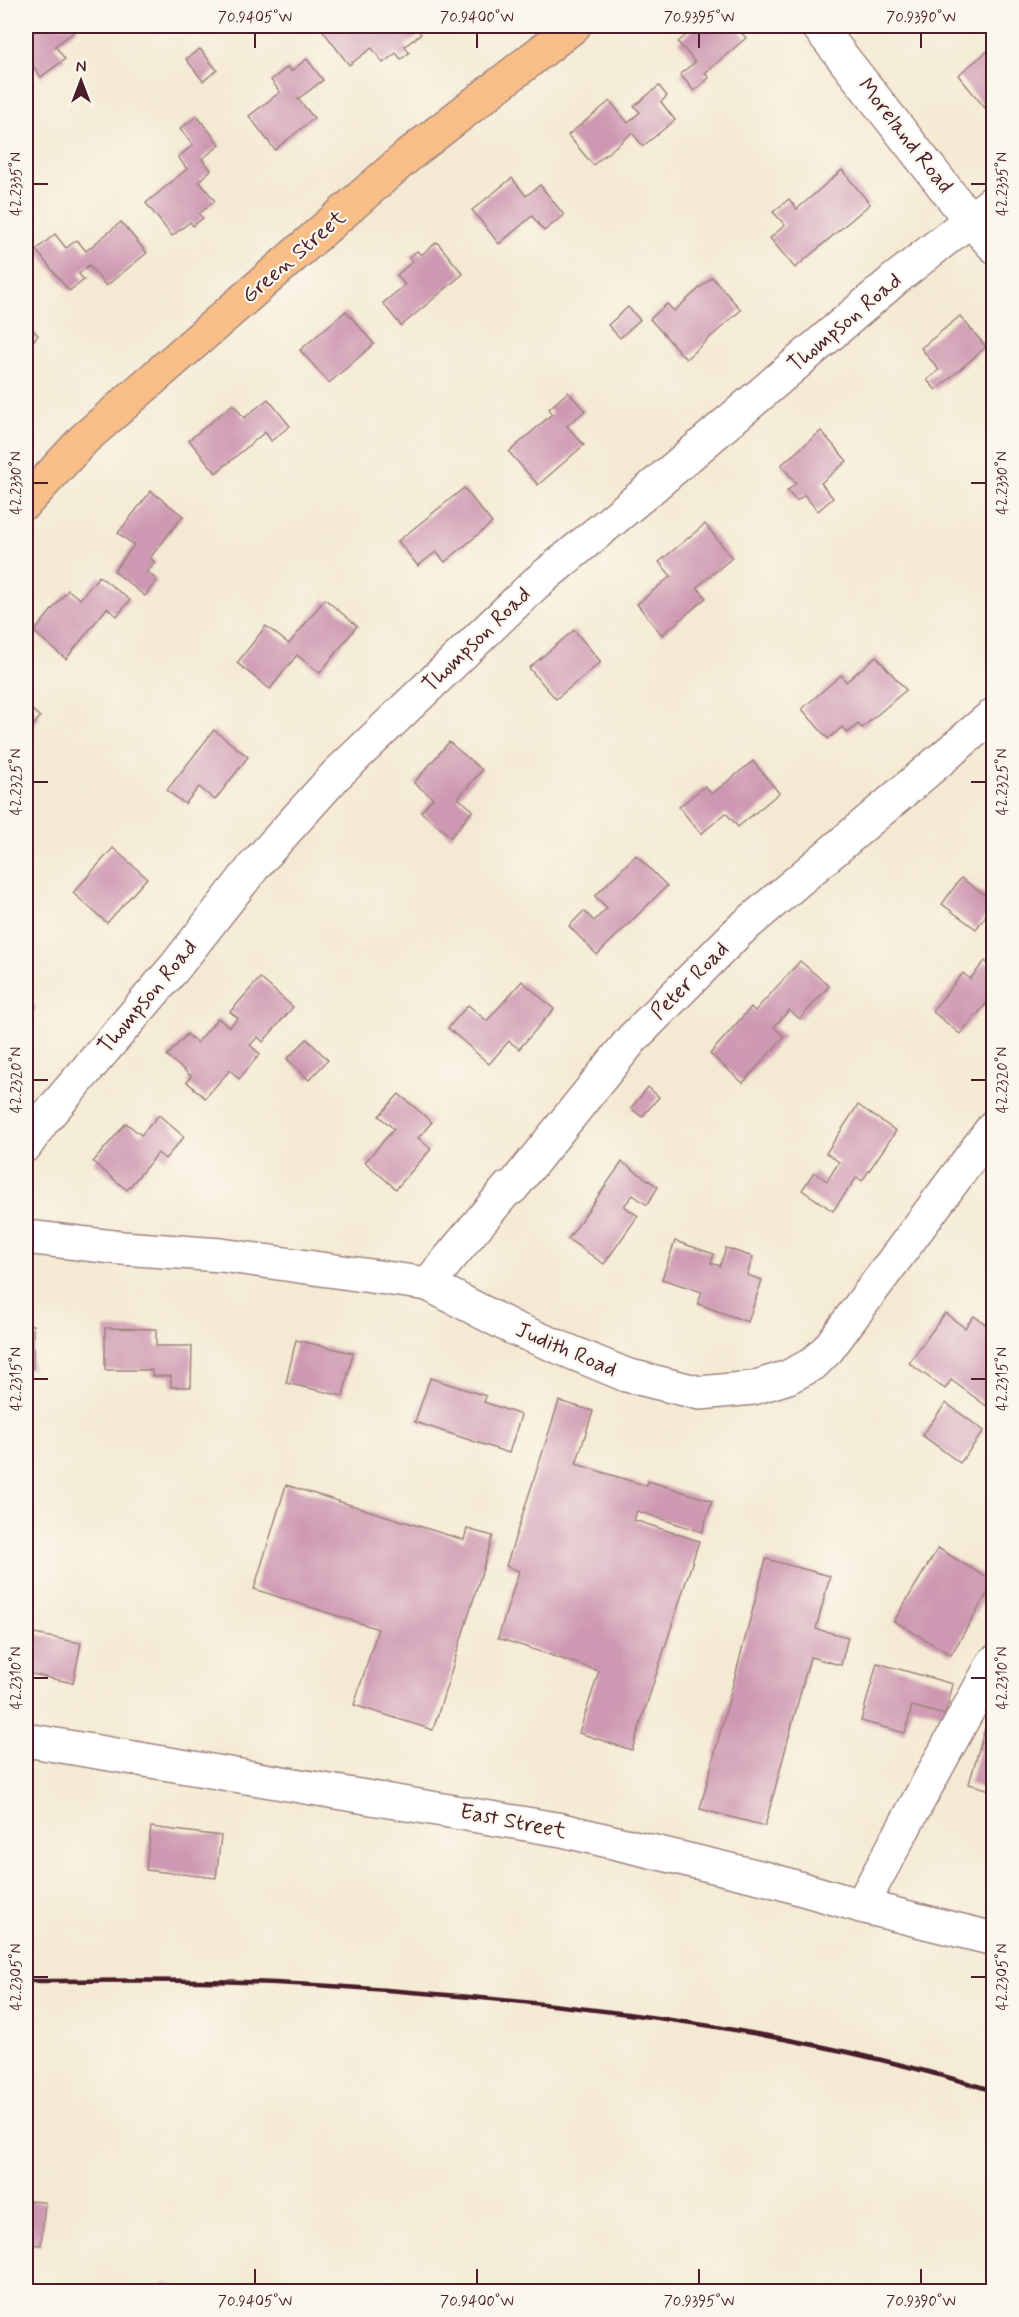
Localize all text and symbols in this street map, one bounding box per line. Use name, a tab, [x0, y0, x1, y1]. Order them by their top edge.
text: 70.9405°W	[218, 8, 292, 28]
text: 70.9400°W	[440, 8, 514, 28]
text: 70.9395°W	[664, 8, 734, 28]
text: 70.9390°W	[886, 8, 956, 28]
north arrow	[51, 51, 111, 111]
text: N	[76, 57, 86, 78]
street label: Moreland Road	[851, 73, 959, 199]
text: 42.2335°N	[7, 152, 27, 216]
text: 42.2335°N	[993, 152, 1013, 216]
street label: Green Street	[236, 204, 352, 310]
street label: Thompson Road	[782, 267, 908, 379]
text: 42.2330°N	[7, 451, 27, 515]
text: 42.2330°N	[993, 451, 1013, 515]
street label: Thompson Road	[417, 581, 537, 699]
text: 42.2325°N	[7, 749, 27, 815]
text: 42.2325°N	[993, 749, 1013, 815]
street label: Thompson Road	[92, 934, 204, 1060]
street label: Peter Road	[645, 936, 735, 1026]
text: 42.2320°N	[7, 1047, 27, 1113]
text: 42.2320°N	[993, 1047, 1013, 1113]
street label: Judith Road	[511, 1316, 621, 1384]
text: 42.2315°N	[7, 1347, 27, 1411]
text: 42.2315°N	[993, 1347, 1013, 1411]
text: 42.2310°N	[7, 1646, 27, 1710]
text: 42.2310°N	[993, 1646, 1013, 1710]
street label: East Street	[457, 1798, 569, 1846]
text: 42.2305°N	[7, 1944, 27, 2010]
text: 42.2305°N	[993, 1944, 1013, 2010]
text: 70.9405°W	[218, 2292, 292, 2312]
text: 70.9400°W	[440, 2292, 514, 2312]
text: 70.9395°W	[664, 2292, 734, 2312]
text: 70.9390°W	[886, 2292, 956, 2312]

